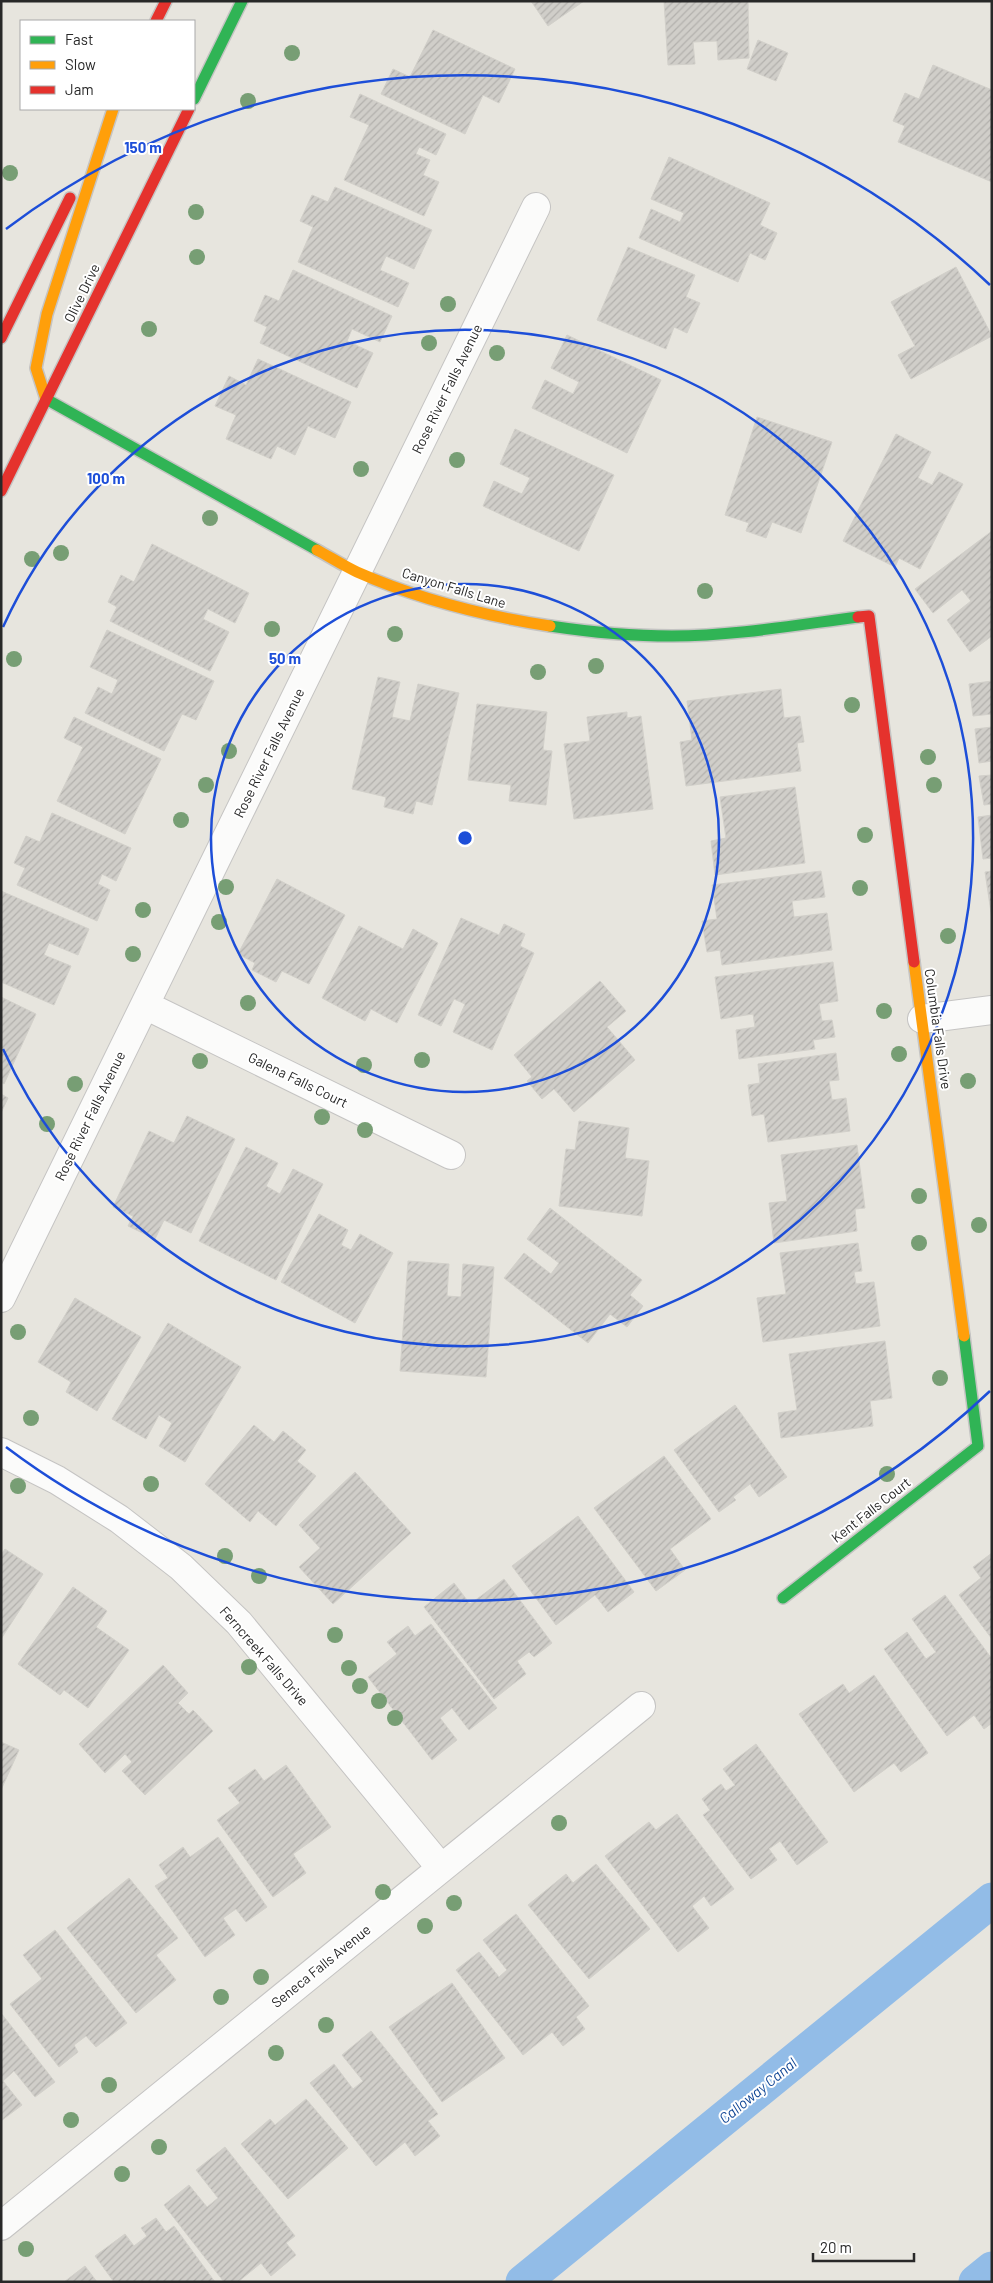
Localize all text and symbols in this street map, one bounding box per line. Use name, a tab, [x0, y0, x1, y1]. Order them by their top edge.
legend	[20, 20, 195, 110]
text: Fast	[65, 30, 93, 48]
text: Slow	[65, 55, 96, 73]
text: Jam	[65, 80, 94, 98]
text: 150 m	[124, 138, 162, 156]
street label: Olive Drive	[60, 261, 103, 325]
street label: Rose River Falls Avenue	[408, 321, 485, 456]
text: 100 m	[87, 469, 125, 487]
street label: Canyon Falls Lane	[400, 564, 508, 611]
text: 50 m	[269, 649, 301, 667]
street label: Rose River Falls Avenue	[230, 685, 307, 820]
centre of rings	[456, 829, 474, 847]
street label: Columbia Falls Drive	[922, 968, 955, 1090]
street label: Rose River Falls Avenue	[51, 1048, 128, 1183]
street label: Galena Falls Court	[246, 1048, 351, 1111]
street label: Kent Falls Court	[828, 1473, 914, 1546]
street label: Ferncreek Falls Drive	[217, 1602, 312, 1709]
street label: Seneca Falls Avenue	[268, 1920, 374, 2011]
water label: Calloway Canal	[715, 2053, 800, 2127]
scale bar	[813, 2230, 914, 2262]
text: 20 m	[820, 2238, 852, 2256]

